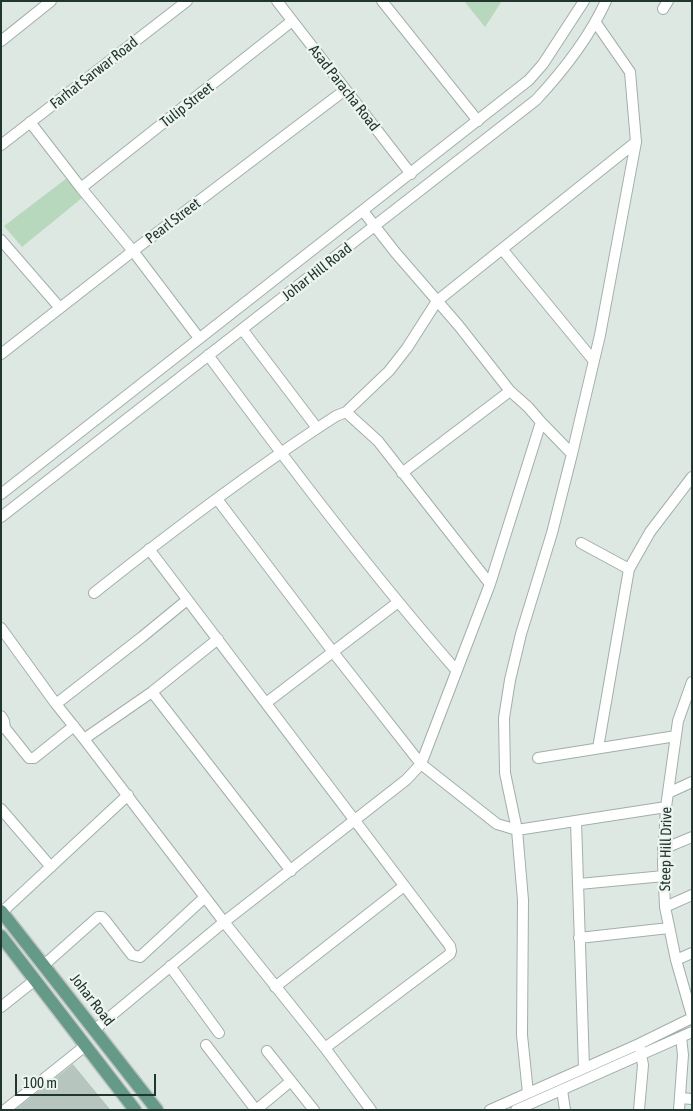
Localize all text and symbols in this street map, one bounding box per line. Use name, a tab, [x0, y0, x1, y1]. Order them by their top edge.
street label: Farhat Sarwar Road	[47, 33, 141, 113]
street label: Asad Paracha Road	[305, 41, 383, 135]
street label: Tulip Street	[157, 79, 217, 131]
street label: Pearl Street	[142, 194, 204, 248]
street label: Johar Hill Road	[279, 239, 355, 305]
street label: Steep Hill Drive	[656, 807, 676, 891]
street label: Johar Road	[66, 970, 118, 1030]
scale bar	[18, 1064, 159, 1096]
text: 100 m	[23, 1074, 57, 1091]

